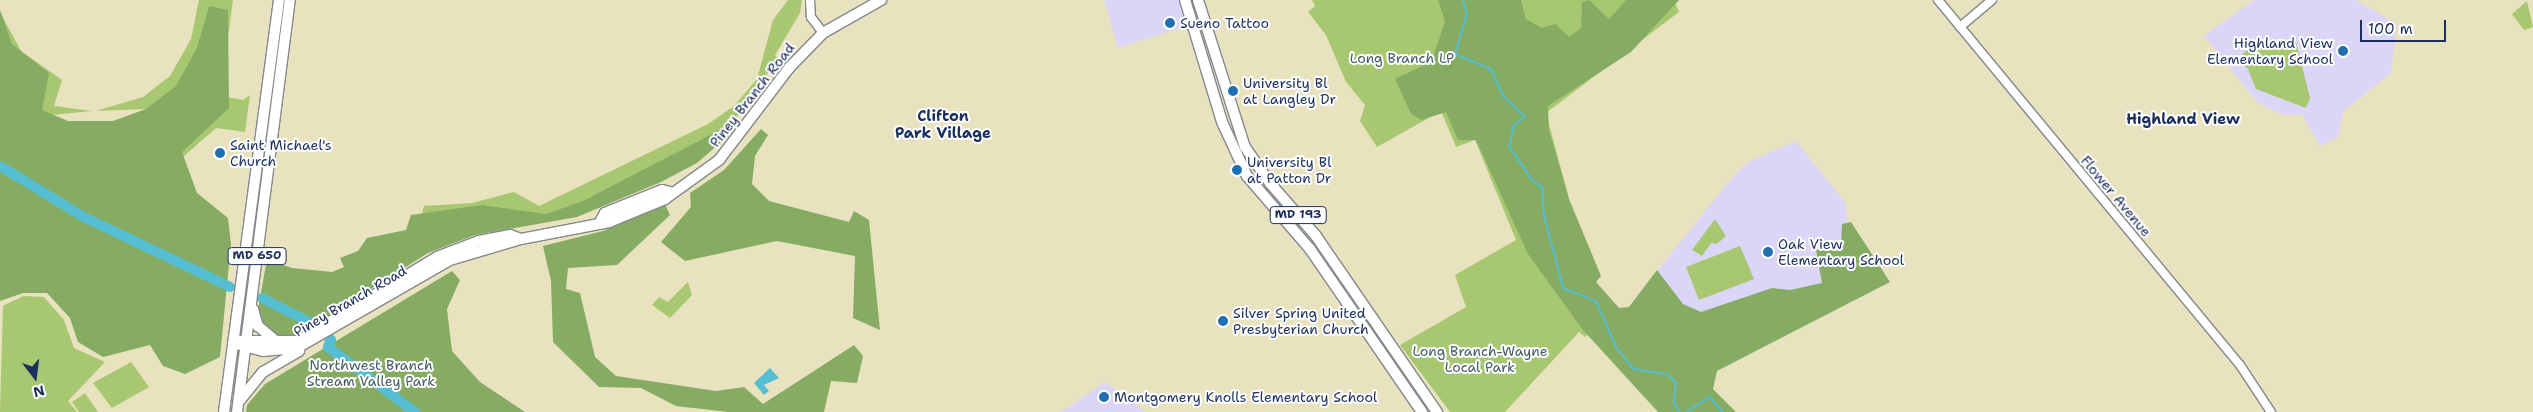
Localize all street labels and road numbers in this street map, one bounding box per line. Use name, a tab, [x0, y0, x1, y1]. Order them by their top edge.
street label: Piney Branch Road	[706, 40, 798, 150]
street label: Flower Avenue	[2077, 152, 2155, 240]
road number: MD 193	[1269, 206, 1327, 224]
road number: MD 650	[227, 247, 287, 266]
street label: Piney Branch Road	[291, 262, 409, 340]

